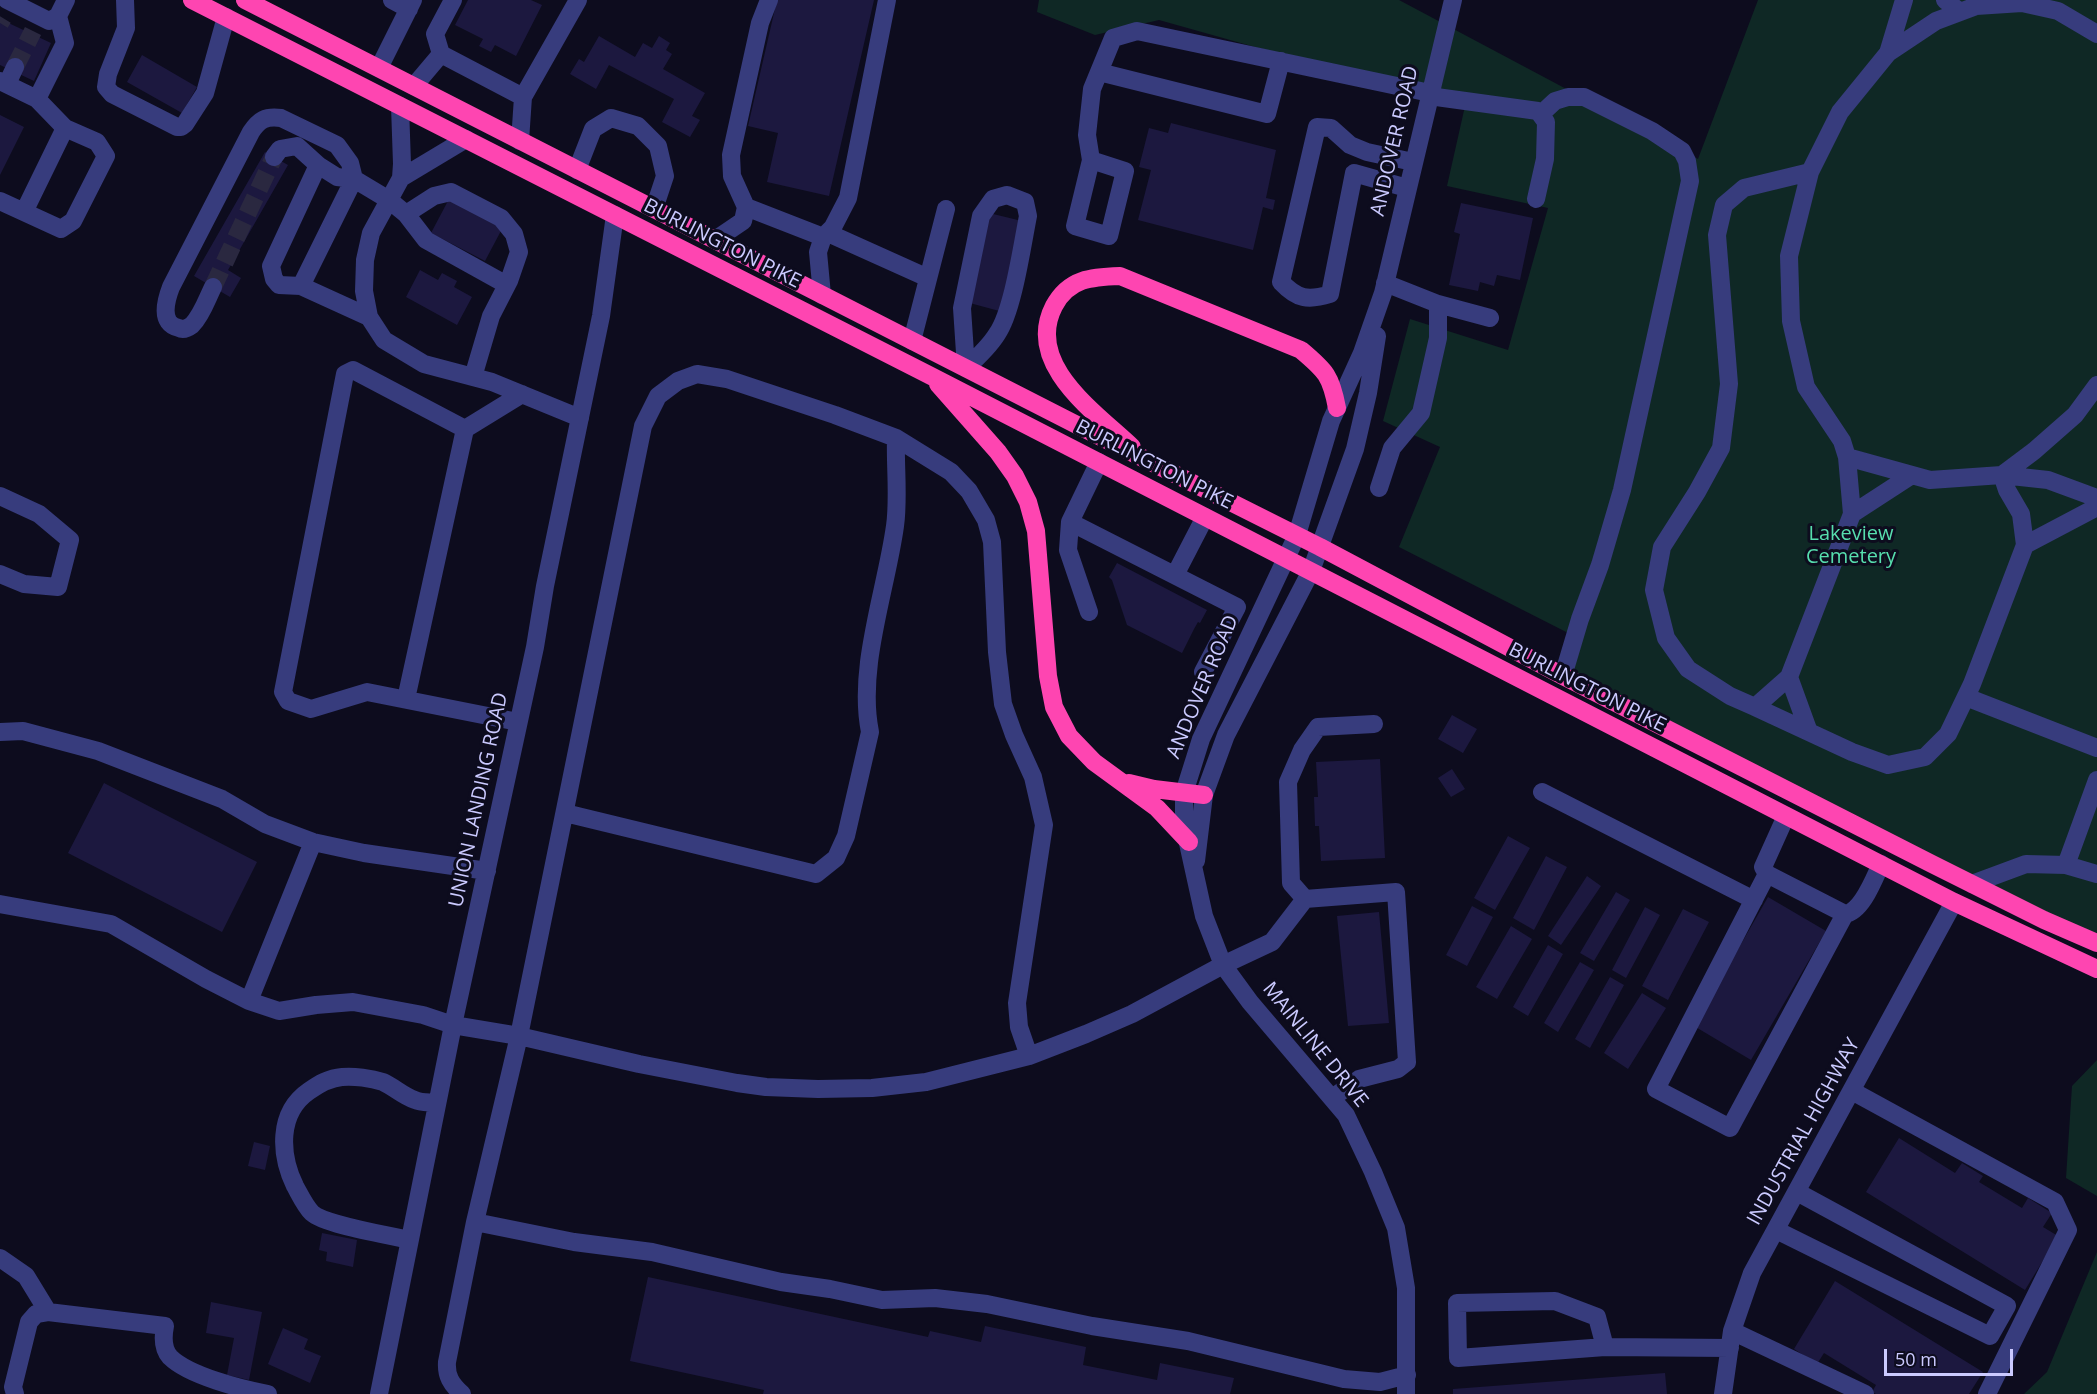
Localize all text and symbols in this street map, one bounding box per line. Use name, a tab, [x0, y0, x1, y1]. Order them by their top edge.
street label: ANDOVER ROAD	[1366, 64, 1424, 218]
street label: BURLINGTON PIKE	[639, 194, 805, 294]
street label: BURLINGTON PIKE	[1071, 415, 1237, 515]
park label: Lakeview Cemetery	[1806, 522, 1896, 569]
street label: ANDOVER ROAD	[1162, 612, 1244, 762]
street label: BURLINGTON PIKE	[1504, 638, 1670, 738]
street label: UNION LANDING ROAD	[444, 690, 514, 910]
street label: MAINLINE DRIVE	[1257, 978, 1373, 1112]
street label: INDUSTRIAL HIGHWAY	[1743, 1034, 1865, 1230]
scale bar	[1887, 1337, 2016, 1375]
text: 50 m	[1895, 1347, 1937, 1371]

